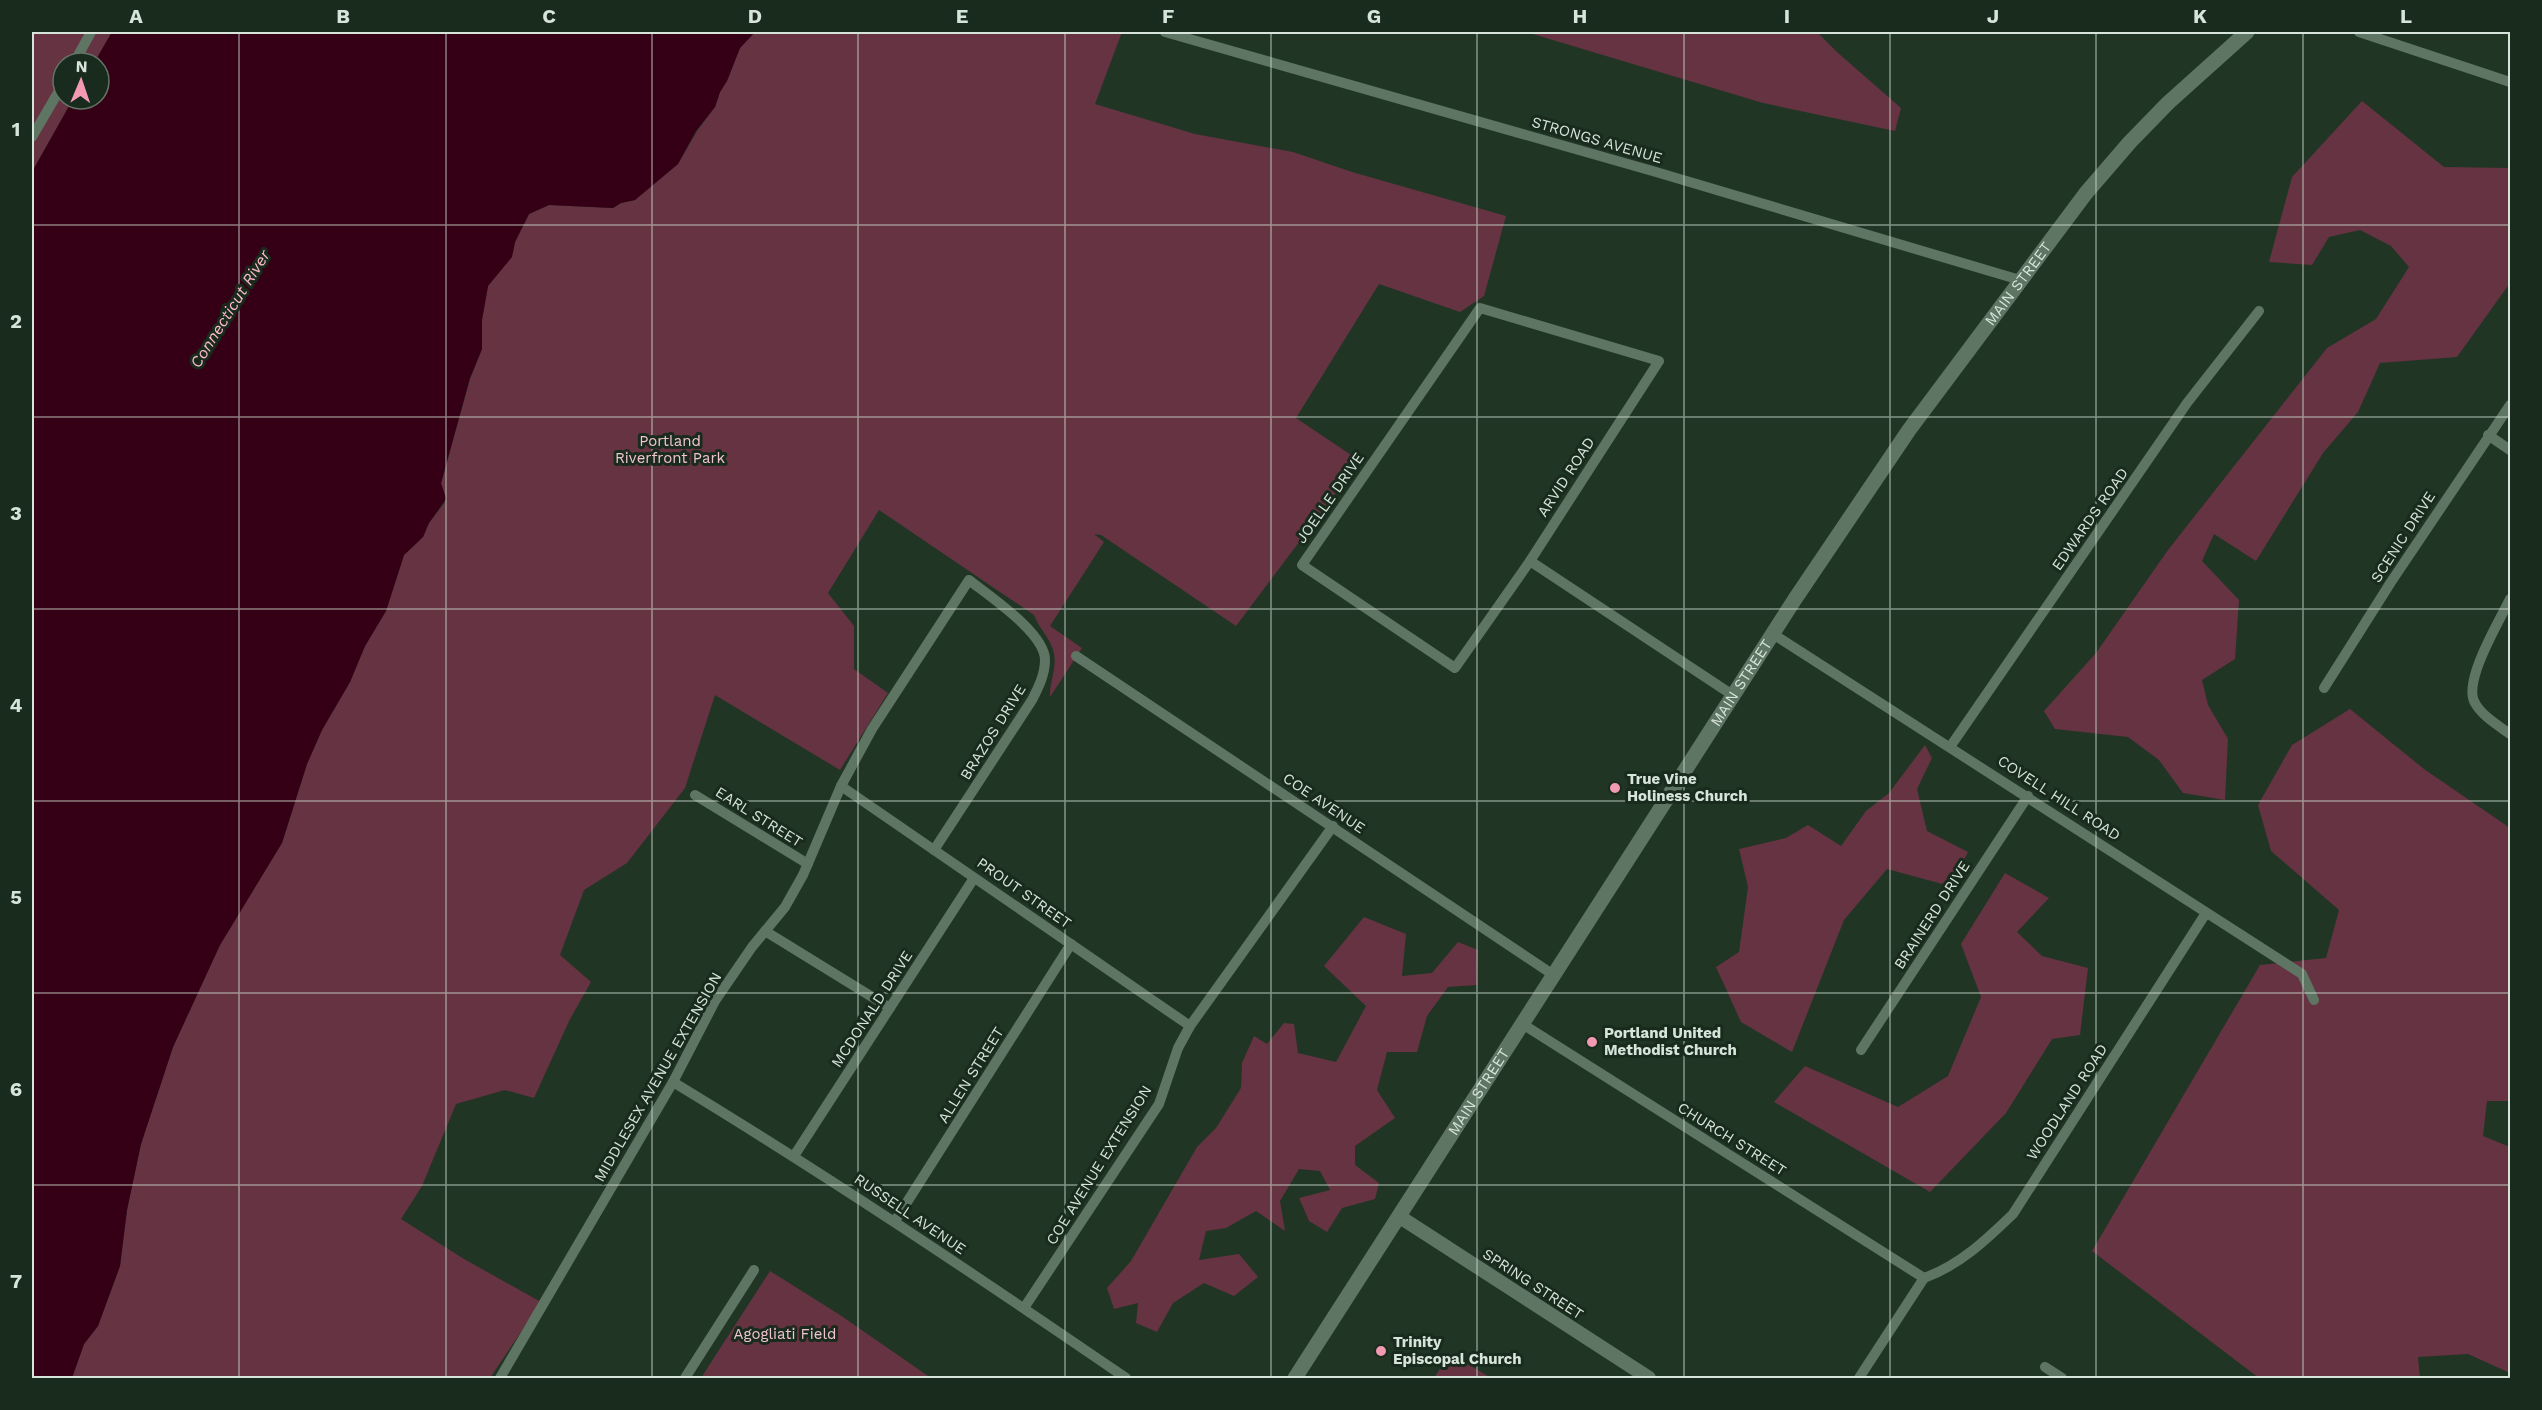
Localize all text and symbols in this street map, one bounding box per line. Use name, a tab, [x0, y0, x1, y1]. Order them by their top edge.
text: A	[129, 4, 143, 28]
text: B	[336, 4, 350, 28]
text: C	[542, 4, 556, 28]
text: D	[748, 4, 762, 28]
text: E	[956, 4, 968, 28]
text: F	[1162, 4, 1174, 28]
text: G	[1367, 4, 1381, 28]
text: H	[1573, 4, 1587, 28]
text: I	[1784, 4, 1790, 28]
text: J	[1987, 4, 1999, 28]
text: K	[2193, 4, 2207, 28]
text: L	[2400, 4, 2412, 28]
north arrow	[51, 51, 111, 111]
text: N	[75, 57, 88, 76]
street label: STRONGS AVENUE	[1530, 113, 1664, 167]
text: 1	[12, 117, 20, 141]
street label: MAIN STREET	[1981, 238, 2055, 329]
water label: Connecticut River	[186, 246, 274, 371]
text: 2	[10, 309, 22, 333]
park label: Portland Riverfront Park	[615, 432, 726, 467]
street label: ARVID ROAD	[1534, 434, 1598, 520]
street label: JOELLE DRIVE	[1292, 449, 1368, 547]
street label: EDWARDS ROAD	[2048, 464, 2132, 574]
street label: SCENIC DRIVE	[2367, 488, 2439, 586]
text: 3	[10, 501, 22, 525]
street label: MAIN STREET	[1707, 636, 1776, 730]
street label: BRAZOS DRIVE	[956, 681, 1030, 783]
text: 4	[10, 693, 23, 717]
street label: COVELL HILL ROAD	[1994, 752, 2124, 844]
street label: COE AVENUE	[1280, 769, 1368, 837]
place label: True Vine Holiness Church	[1627, 770, 1748, 805]
marker: True Vine Holiness Church	[1608, 781, 1622, 795]
street label: EARL STREET	[712, 783, 806, 851]
street label: PROUT STREET	[973, 854, 1075, 932]
street label: BRAINERD DRIVE	[1890, 858, 1974, 972]
text: 5	[10, 885, 22, 909]
street label: MCDONALD DRIVE	[828, 947, 916, 1071]
street label: MIDDLESEX AVENUE EXTENSION	[590, 969, 726, 1185]
street label: ALLEN STREET	[934, 1024, 1008, 1126]
place label: Portland United Methodist Church	[1604, 1024, 1737, 1059]
marker: Portland United Methodist Church	[1585, 1035, 1599, 1049]
street label: WOODLAND ROAD	[2023, 1041, 2111, 1163]
street label: MAIN STREET	[1444, 1045, 1513, 1139]
text: 6	[10, 1077, 22, 1101]
street label: COE AVENUE EXTENSION	[1042, 1082, 1156, 1248]
street label: CHURCH STREET	[1674, 1098, 1790, 1180]
street label: RUSSELL AVENUE	[851, 1170, 969, 1258]
street label: SPRING STREET	[1479, 1245, 1587, 1323]
text: 7	[10, 1269, 22, 1293]
park label: Agogliati Field	[734, 1325, 836, 1343]
place label: Trinity Episcopal Church	[1393, 1333, 1522, 1368]
marker: Trinity Episcopal Church	[1374, 1344, 1388, 1358]

